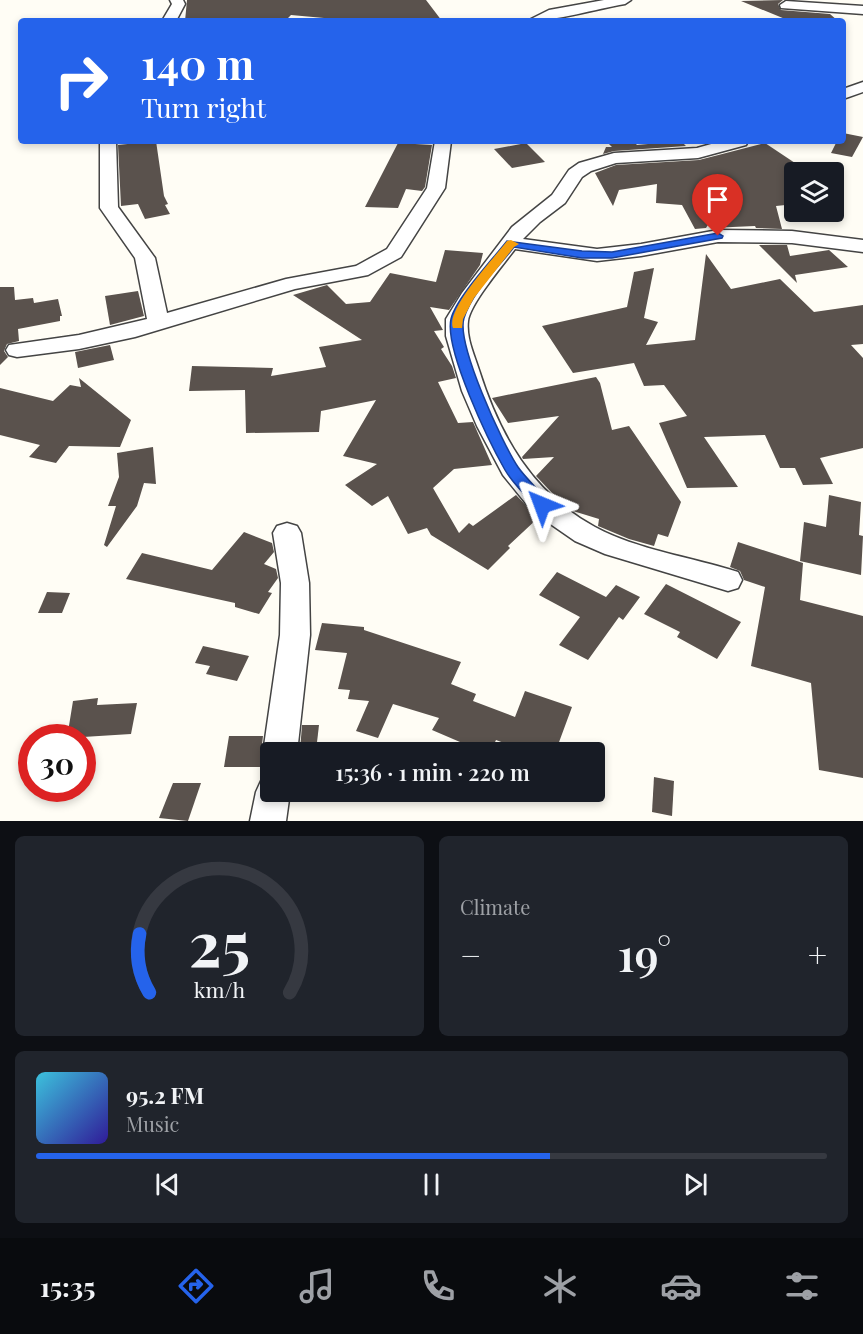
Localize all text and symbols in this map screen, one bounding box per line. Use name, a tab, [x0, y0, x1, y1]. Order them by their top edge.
text: 140 m	[141, 35, 254, 91]
icon: right	[42, 42, 120, 120]
text: Turn right	[141, 89, 266, 125]
map controls	[784, 162, 844, 222]
button: layers	[784, 162, 844, 222]
pin	[692, 174, 743, 236]
icon: arrive	[701, 183, 734, 216]
position arrow	[510, 473, 574, 537]
speed limit sign: 30	[18, 724, 96, 802]
text: 15:36 · 1 min · 220 m	[335, 757, 530, 787]
text: Climate	[460, 893, 530, 920]
text: 25	[189, 899, 250, 983]
text: 19°	[618, 923, 671, 983]
text: −	[460, 932, 481, 976]
text: +	[808, 932, 827, 976]
text: km/h	[194, 975, 246, 1003]
text: 95.2 FM	[126, 1080, 204, 1110]
text: Music	[126, 1110, 179, 1137]
icon: previous	[151, 1168, 184, 1201]
icon: pause	[415, 1168, 448, 1201]
icon: next	[679, 1168, 712, 1201]
icon: directions	[175, 1265, 217, 1307]
icon: music	[296, 1265, 338, 1307]
icon: phone	[417, 1265, 459, 1307]
icon: climate	[539, 1265, 581, 1307]
icon: car	[660, 1265, 702, 1307]
icon: filters	[781, 1265, 823, 1307]
text: 15:35	[40, 1268, 95, 1304]

